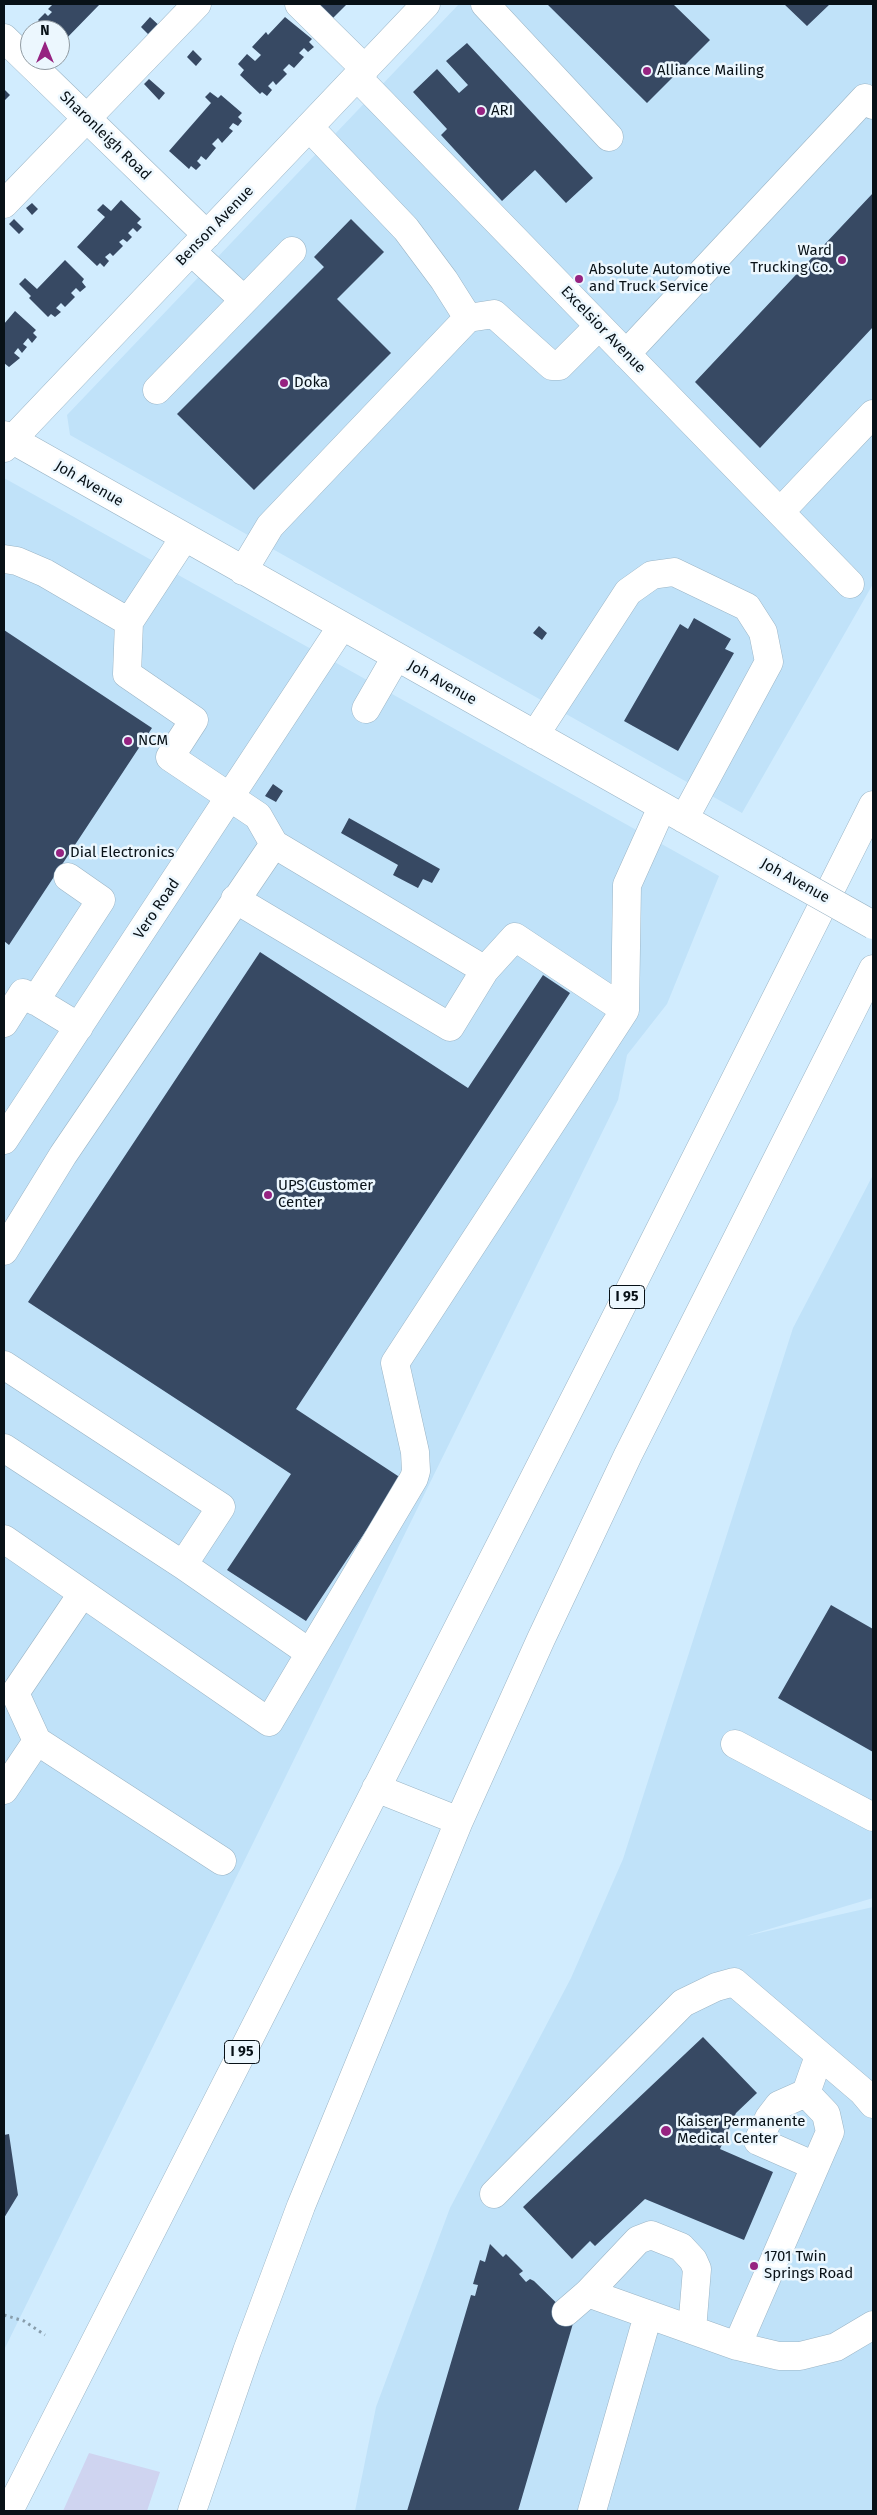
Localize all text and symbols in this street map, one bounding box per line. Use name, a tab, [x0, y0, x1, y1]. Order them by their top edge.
north arrow	[20, 20, 70, 70]
text: N	[40, 22, 50, 39]
place label: Alliance Mailing	[657, 62, 764, 80]
marker: Alliance Mailing	[641, 65, 653, 77]
street label: Sharonleigh Road	[56, 88, 154, 184]
place label: ARI	[491, 102, 513, 120]
marker: ARI	[475, 105, 487, 117]
street label: Benson Avenue	[172, 182, 258, 270]
place label: Ward Trucking Co.	[750, 242, 832, 277]
marker: Ward Trucking Co.	[836, 254, 848, 266]
place label: Absolute Automotive and Truck Service	[589, 261, 731, 296]
marker: Absolute Automotive and Truck Service	[573, 273, 585, 285]
street label: Excelsior Avenue	[557, 283, 649, 377]
place label: Doka	[294, 374, 328, 392]
marker: Doka	[278, 377, 290, 389]
street label: Joh Avenue	[52, 457, 126, 511]
street label: Joh Avenue	[404, 657, 480, 709]
place label: NCM	[138, 732, 168, 750]
marker: NCM	[122, 735, 134, 747]
place label: Dial Electronics	[70, 844, 175, 862]
marker: Dial Electronics	[54, 847, 66, 859]
street label: Joh Avenue	[757, 855, 833, 907]
street label: Vero Road	[130, 875, 184, 943]
place label: UPS Customer Center	[278, 1177, 373, 1212]
marker: UPS Customer Center	[262, 1189, 274, 1201]
road number: I 95	[610, 1285, 644, 1308]
road number: I 95	[224, 2040, 260, 2064]
place label: Kaiser Permanente Medical Center	[677, 2113, 805, 2148]
marker: Kaiser Permanente Medical Center	[659, 2124, 673, 2138]
place label: 1701 Twin Springs Road	[764, 2248, 853, 2283]
marker: 1701 Twin Springs Road	[748, 2260, 760, 2272]

